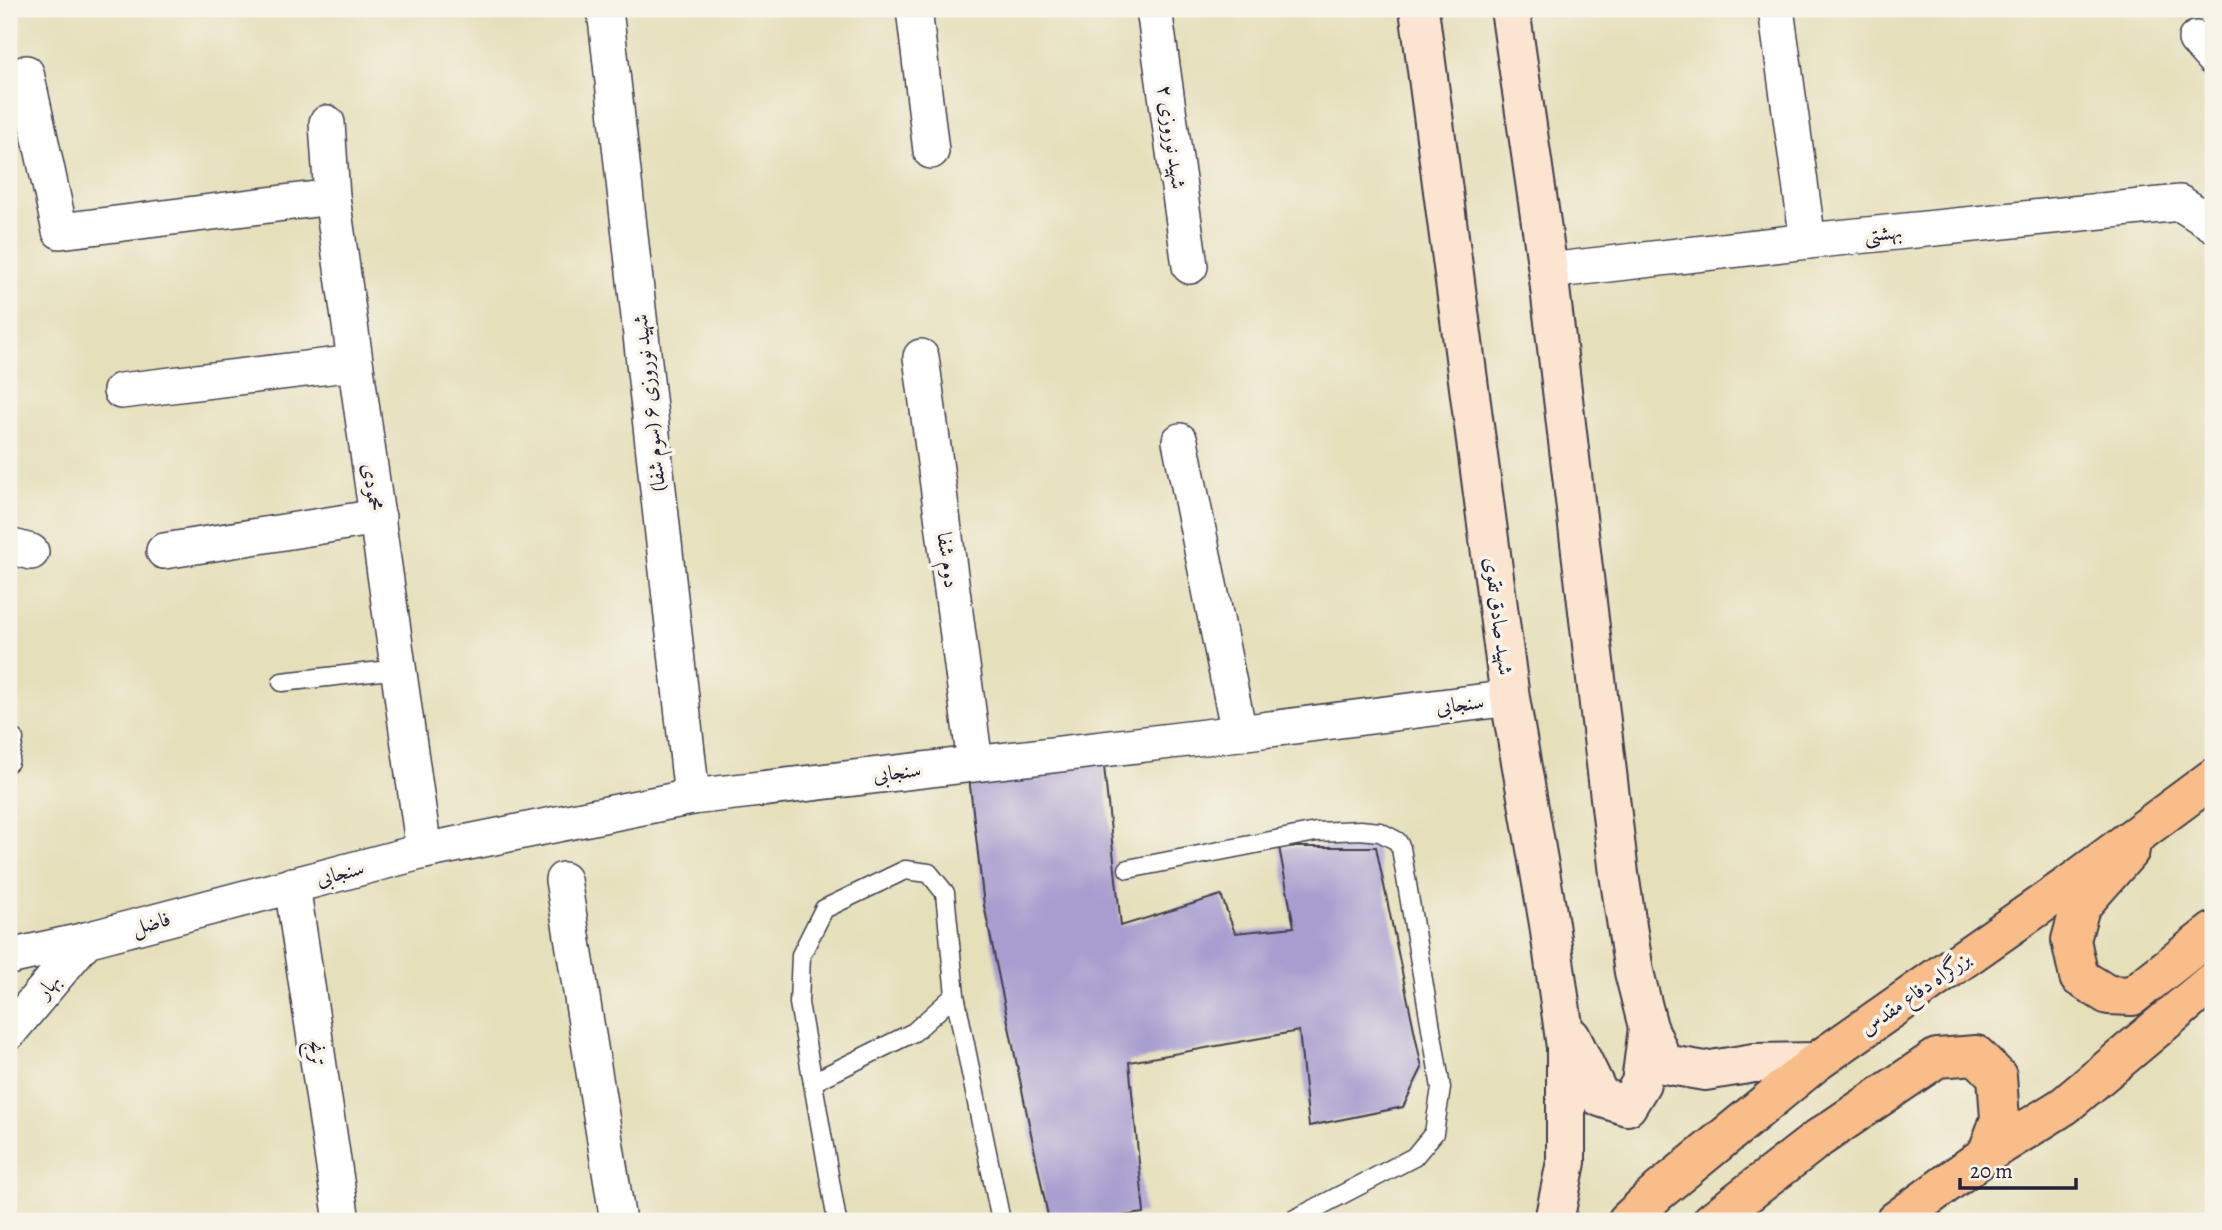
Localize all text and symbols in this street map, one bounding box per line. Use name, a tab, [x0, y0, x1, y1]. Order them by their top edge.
street label: شهید نوروزی ۲	[1151, 83, 1193, 191]
street label: بهشتی	[1862, 217, 1904, 250]
street label: شهید نوروزی ۶ (سوم شفا)	[626, 313, 676, 493]
street label: محمودی	[356, 461, 390, 513]
street label: دوم شفا	[926, 530, 966, 590]
street label: شهید صادق تقوی	[1478, 555, 1520, 677]
street label: سنجابی	[1434, 687, 1486, 722]
street label: سنجابی	[871, 755, 923, 790]
street label: سنجابی	[313, 854, 367, 893]
street label: فاضل	[128, 904, 174, 943]
street label: بزرگراه دفاع مقدس	[1854, 944, 1978, 1045]
street label: بهار	[28, 968, 67, 1006]
street label: ترنج	[297, 1038, 333, 1069]
scale bar	[1960, 1146, 2075, 1190]
text: 20 m	[1970, 1157, 2013, 1185]

